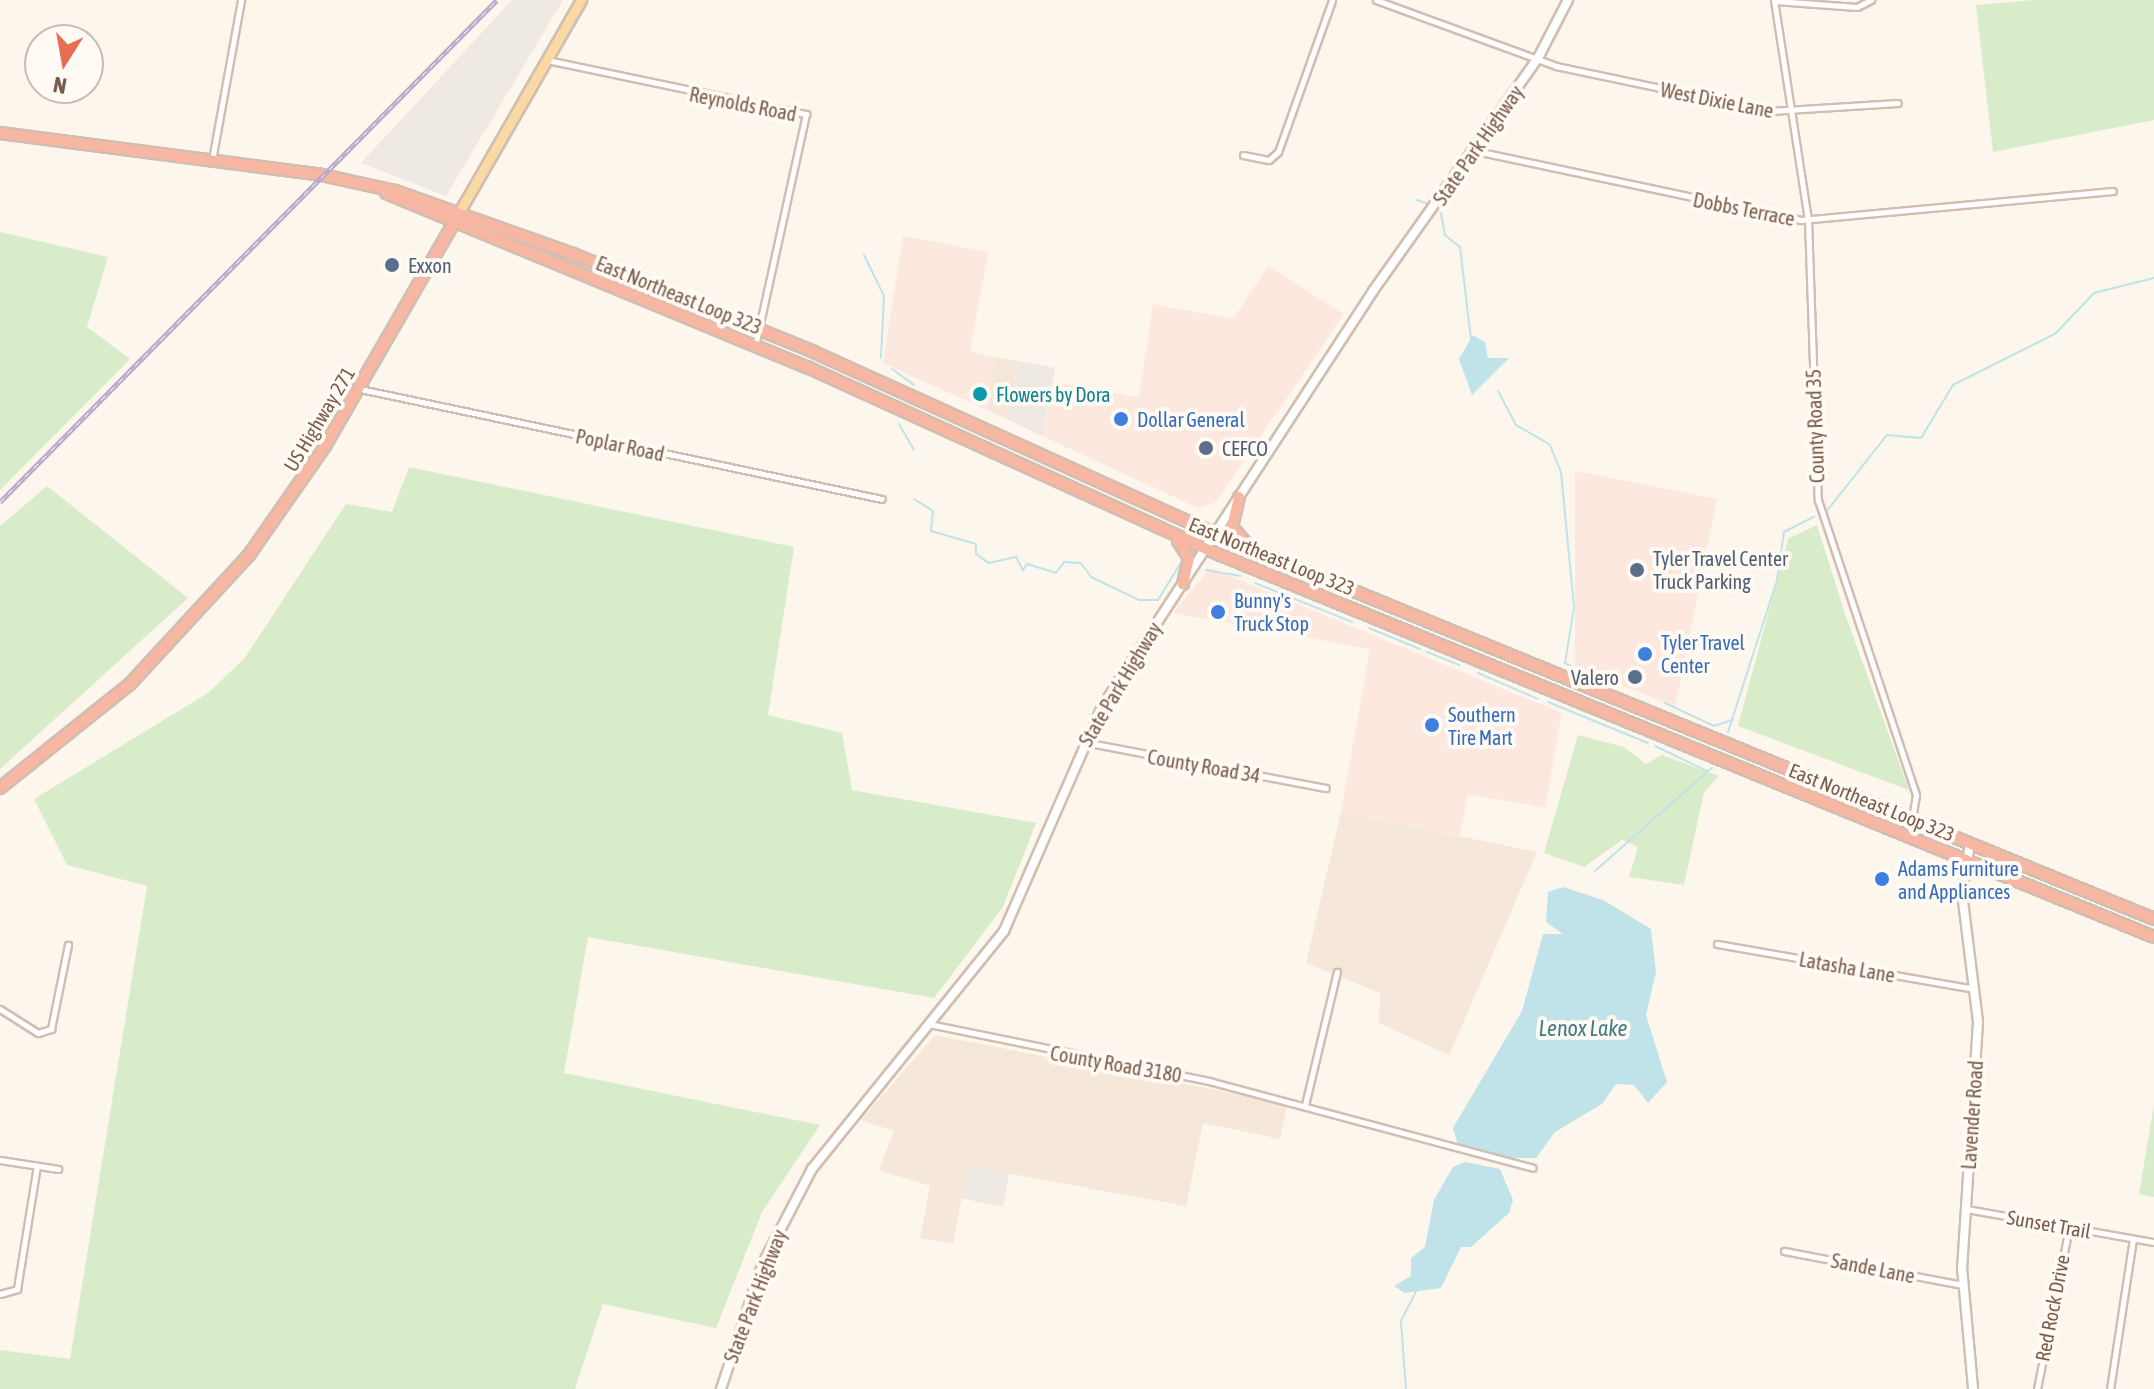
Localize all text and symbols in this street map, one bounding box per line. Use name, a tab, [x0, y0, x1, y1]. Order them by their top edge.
north arrow	[24, 24, 104, 104]
text: N	[51, 72, 69, 100]
street label: West Dixie Lane	[1658, 77, 1776, 123]
street label: State Park Highway	[1428, 80, 1528, 210]
street label: Reynolds Road	[687, 82, 799, 126]
street label: Dobbs Terrace	[1691, 187, 1797, 231]
street label: East Northeast Loop 323	[593, 251, 765, 339]
place label: Exxon	[408, 253, 452, 277]
marker: Exxon	[383, 256, 401, 274]
street label: US Highway 271	[278, 362, 360, 476]
street label: County Road 35	[1801, 369, 1829, 483]
place label: Flowers by Dora	[996, 382, 1111, 406]
marker: Flowers by Dora	[971, 385, 989, 403]
place label: Dollar General	[1137, 407, 1245, 431]
marker: Dollar General	[1112, 410, 1130, 428]
street label: Poplar Road	[574, 424, 666, 466]
place label: CEFCO	[1222, 436, 1268, 460]
marker: CEFCO	[1197, 439, 1215, 457]
street label: East Northeast Loop 323	[1186, 512, 1358, 600]
place label: Tyler Travel Center Truck Parking	[1653, 546, 1788, 593]
marker: Tyler Travel Center Truck Parking	[1628, 561, 1646, 579]
place label: Bunny's Truck Stop	[1234, 588, 1309, 635]
marker: Bunny's Truck Stop	[1209, 603, 1227, 621]
street label: State Park Highway	[1073, 617, 1167, 751]
place label: Tyler Travel Center	[1661, 630, 1745, 677]
marker: Tyler Travel Center	[1636, 645, 1654, 663]
place label: Valero	[1571, 665, 1619, 689]
marker: Valero	[1626, 668, 1644, 686]
place label: Southern Tire Mart	[1448, 702, 1516, 749]
marker: Southern Tire Mart	[1423, 716, 1441, 734]
street label: County Road 34	[1146, 744, 1262, 788]
street label: East Northeast Loop 323	[1786, 758, 1958, 846]
place label: Adams Furniture and Appliances	[1898, 856, 2019, 903]
marker: Adams Furniture and Appliances	[1873, 870, 1891, 888]
street label: Latasha Lane	[1797, 947, 1897, 987]
water label: Lenox Lake	[1538, 1016, 1628, 1042]
street label: County Road 3180	[1048, 1041, 1184, 1087]
street label: Lavender Road	[1956, 1060, 1988, 1170]
street label: Sunset Trail	[2005, 1205, 2093, 1243]
street label: State Park Highway	[719, 1226, 791, 1366]
street label: Sande Lane	[1829, 1248, 1917, 1288]
street label: Red Rock Drive	[2030, 1253, 2074, 1363]

